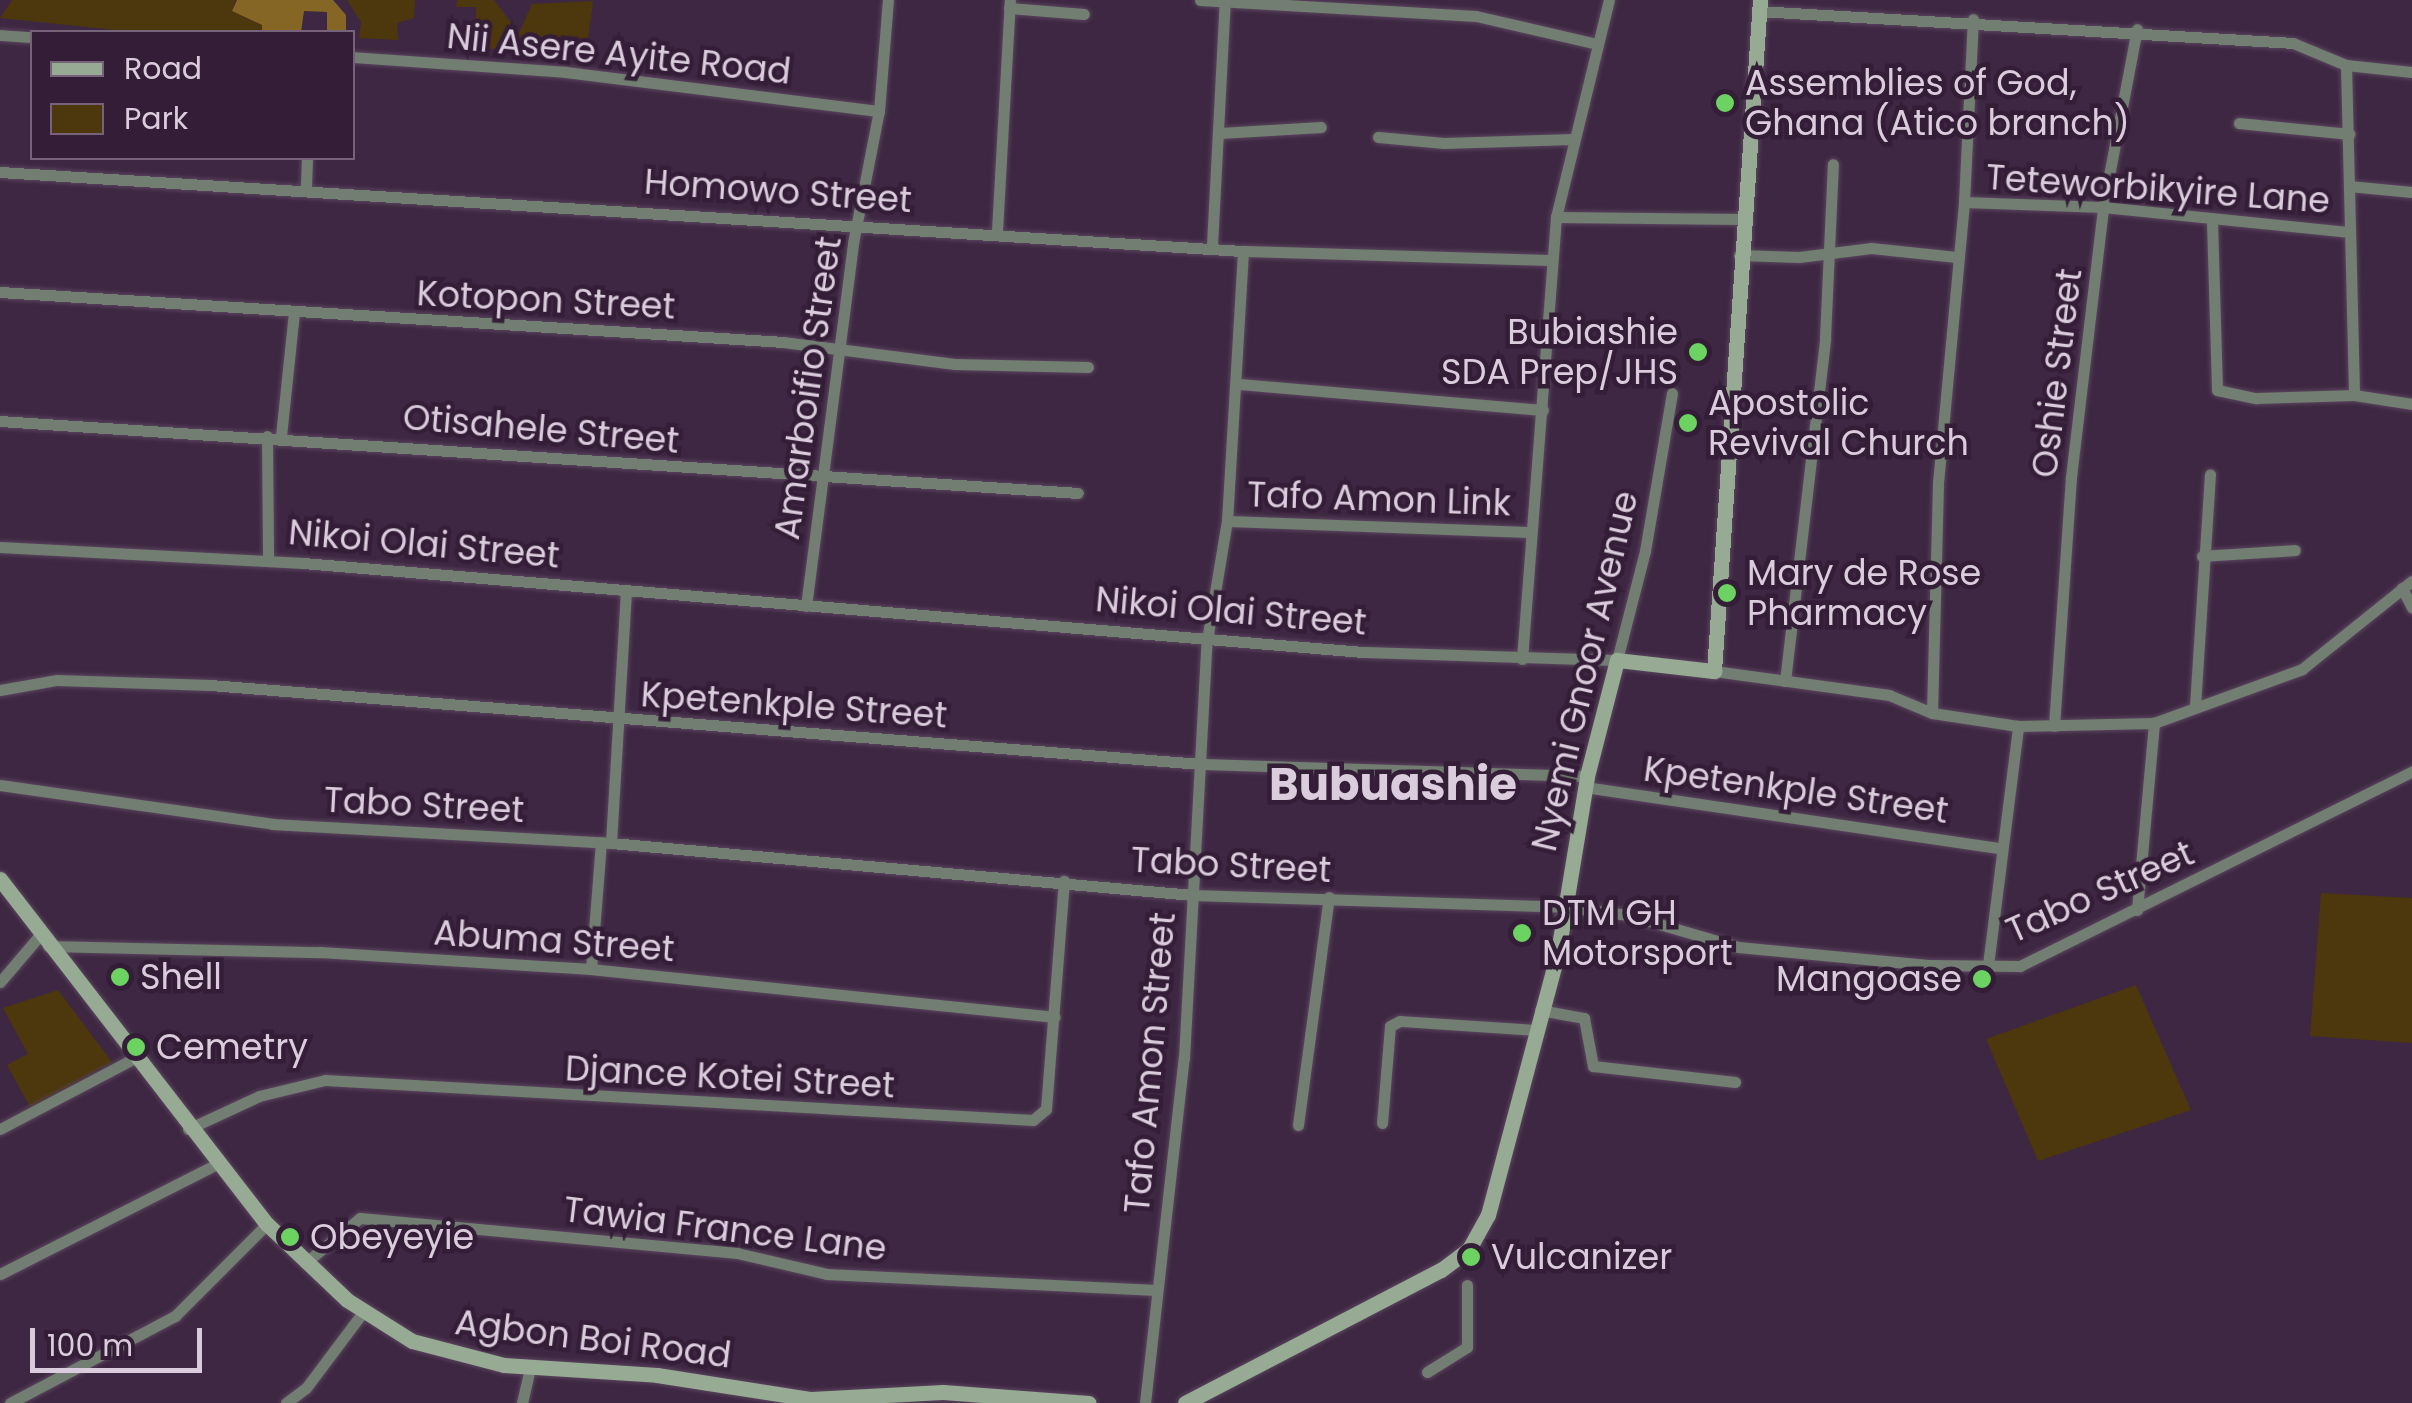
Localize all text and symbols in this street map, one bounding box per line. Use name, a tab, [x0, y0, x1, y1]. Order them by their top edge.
street label: Nii Asere Ayite Road	[445, 15, 793, 93]
legend	[30, 30, 355, 160]
text: Road	[124, 47, 202, 90]
place label: Assemblies of God, Ghana (Atico branch)	[1745, 62, 2130, 144]
marker: Assemblies of God, Ghana (Atico branch)	[1714, 92, 1736, 114]
text: Park	[124, 97, 188, 140]
street label: Teteworbikyire Lane	[1985, 156, 2331, 222]
street label: Homowo Street	[643, 161, 913, 221]
street label: Amarboifio Street	[766, 234, 850, 542]
street label: Oshie Street	[2023, 266, 2091, 480]
street label: Kotopon Street	[416, 272, 676, 328]
place label: Bubiashie SDA Prep/JHS	[1441, 311, 1678, 393]
marker: Bubiashie SDA Prep/JHS	[1687, 341, 1709, 363]
place label: Apostolic Revival Church	[1708, 382, 1969, 464]
street label: Otisahele Street	[401, 396, 681, 462]
marker: Apostolic Revival Church	[1677, 412, 1699, 434]
street label: Tafo Amon Link	[1246, 473, 1512, 525]
street label: Nyemi Gnoor Avenue	[1523, 487, 1647, 855]
street label: Nikoi Olai Street	[287, 511, 561, 577]
place label: Mary de Rose Pharmacy	[1747, 552, 1981, 634]
street label: Nikoi Olai Street	[1094, 578, 1368, 644]
marker: Mary de Rose Pharmacy	[1716, 582, 1738, 604]
street label: Kpetenkple Street	[639, 673, 949, 737]
street label: Kpetenkple Street	[1641, 748, 1951, 832]
district label: Bubuashie	[1269, 758, 1517, 812]
street label: Tabo Street	[323, 779, 525, 831]
street label: Tabo Street	[2000, 832, 2200, 952]
street label: Tabo Street	[1130, 839, 1332, 891]
place label: DTM GH Motorsport	[1542, 892, 1733, 974]
street label: Tafo Amon Street	[1116, 911, 1184, 1215]
street label: Abuma Street	[432, 912, 676, 970]
marker: DTM GH Motorsport	[1511, 922, 1533, 944]
place label: Shell	[140, 956, 222, 998]
place label: Mangoase	[1776, 958, 1962, 1000]
marker: Shell	[109, 966, 131, 988]
marker: Mangoase	[1971, 968, 1993, 990]
place label: Cemetry	[156, 1026, 308, 1068]
marker: Cemetry	[125, 1036, 147, 1058]
street label: Djance Kotei Street	[564, 1047, 896, 1107]
street label: Tawia France Lane	[561, 1188, 889, 1270]
place label: Obeyeyie	[310, 1216, 474, 1258]
marker: Obeyeyie	[279, 1226, 301, 1248]
place label: Vulcanizer	[1491, 1236, 1672, 1278]
marker: Vulcanizer	[1460, 1246, 1482, 1268]
street label: Agbon Boi Road	[453, 1301, 733, 1377]
scale bar	[35, 1308, 208, 1370]
text: 100 m	[47, 1324, 133, 1367]

